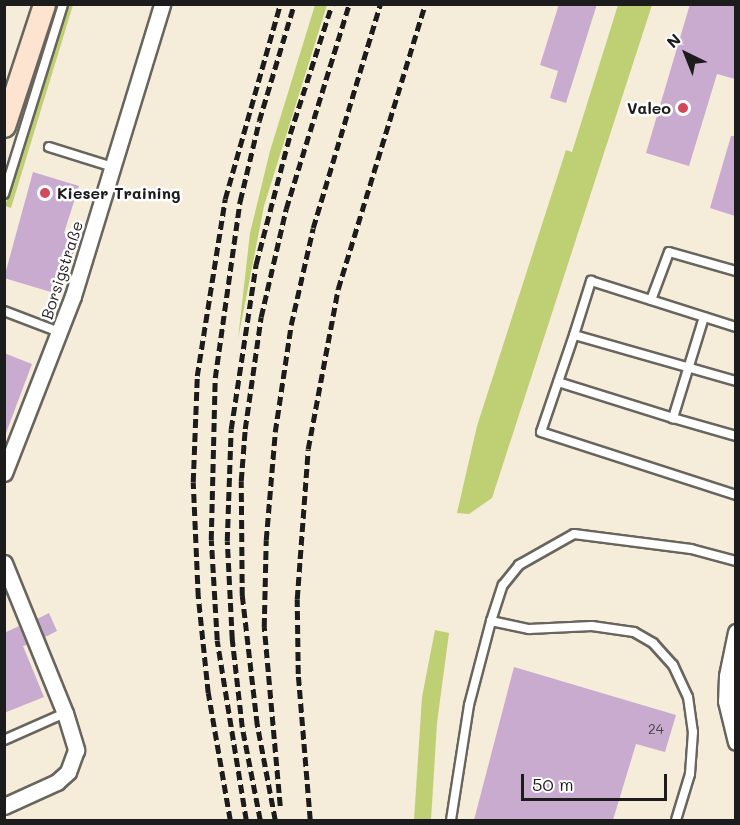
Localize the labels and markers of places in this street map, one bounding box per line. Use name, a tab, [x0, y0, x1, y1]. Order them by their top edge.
place label: Valeo	[627, 98, 671, 118]
marker: Valeo	[676, 101, 690, 115]
place label: Kieser Training	[57, 183, 181, 203]
marker: Kieser Training	[38, 186, 52, 200]

